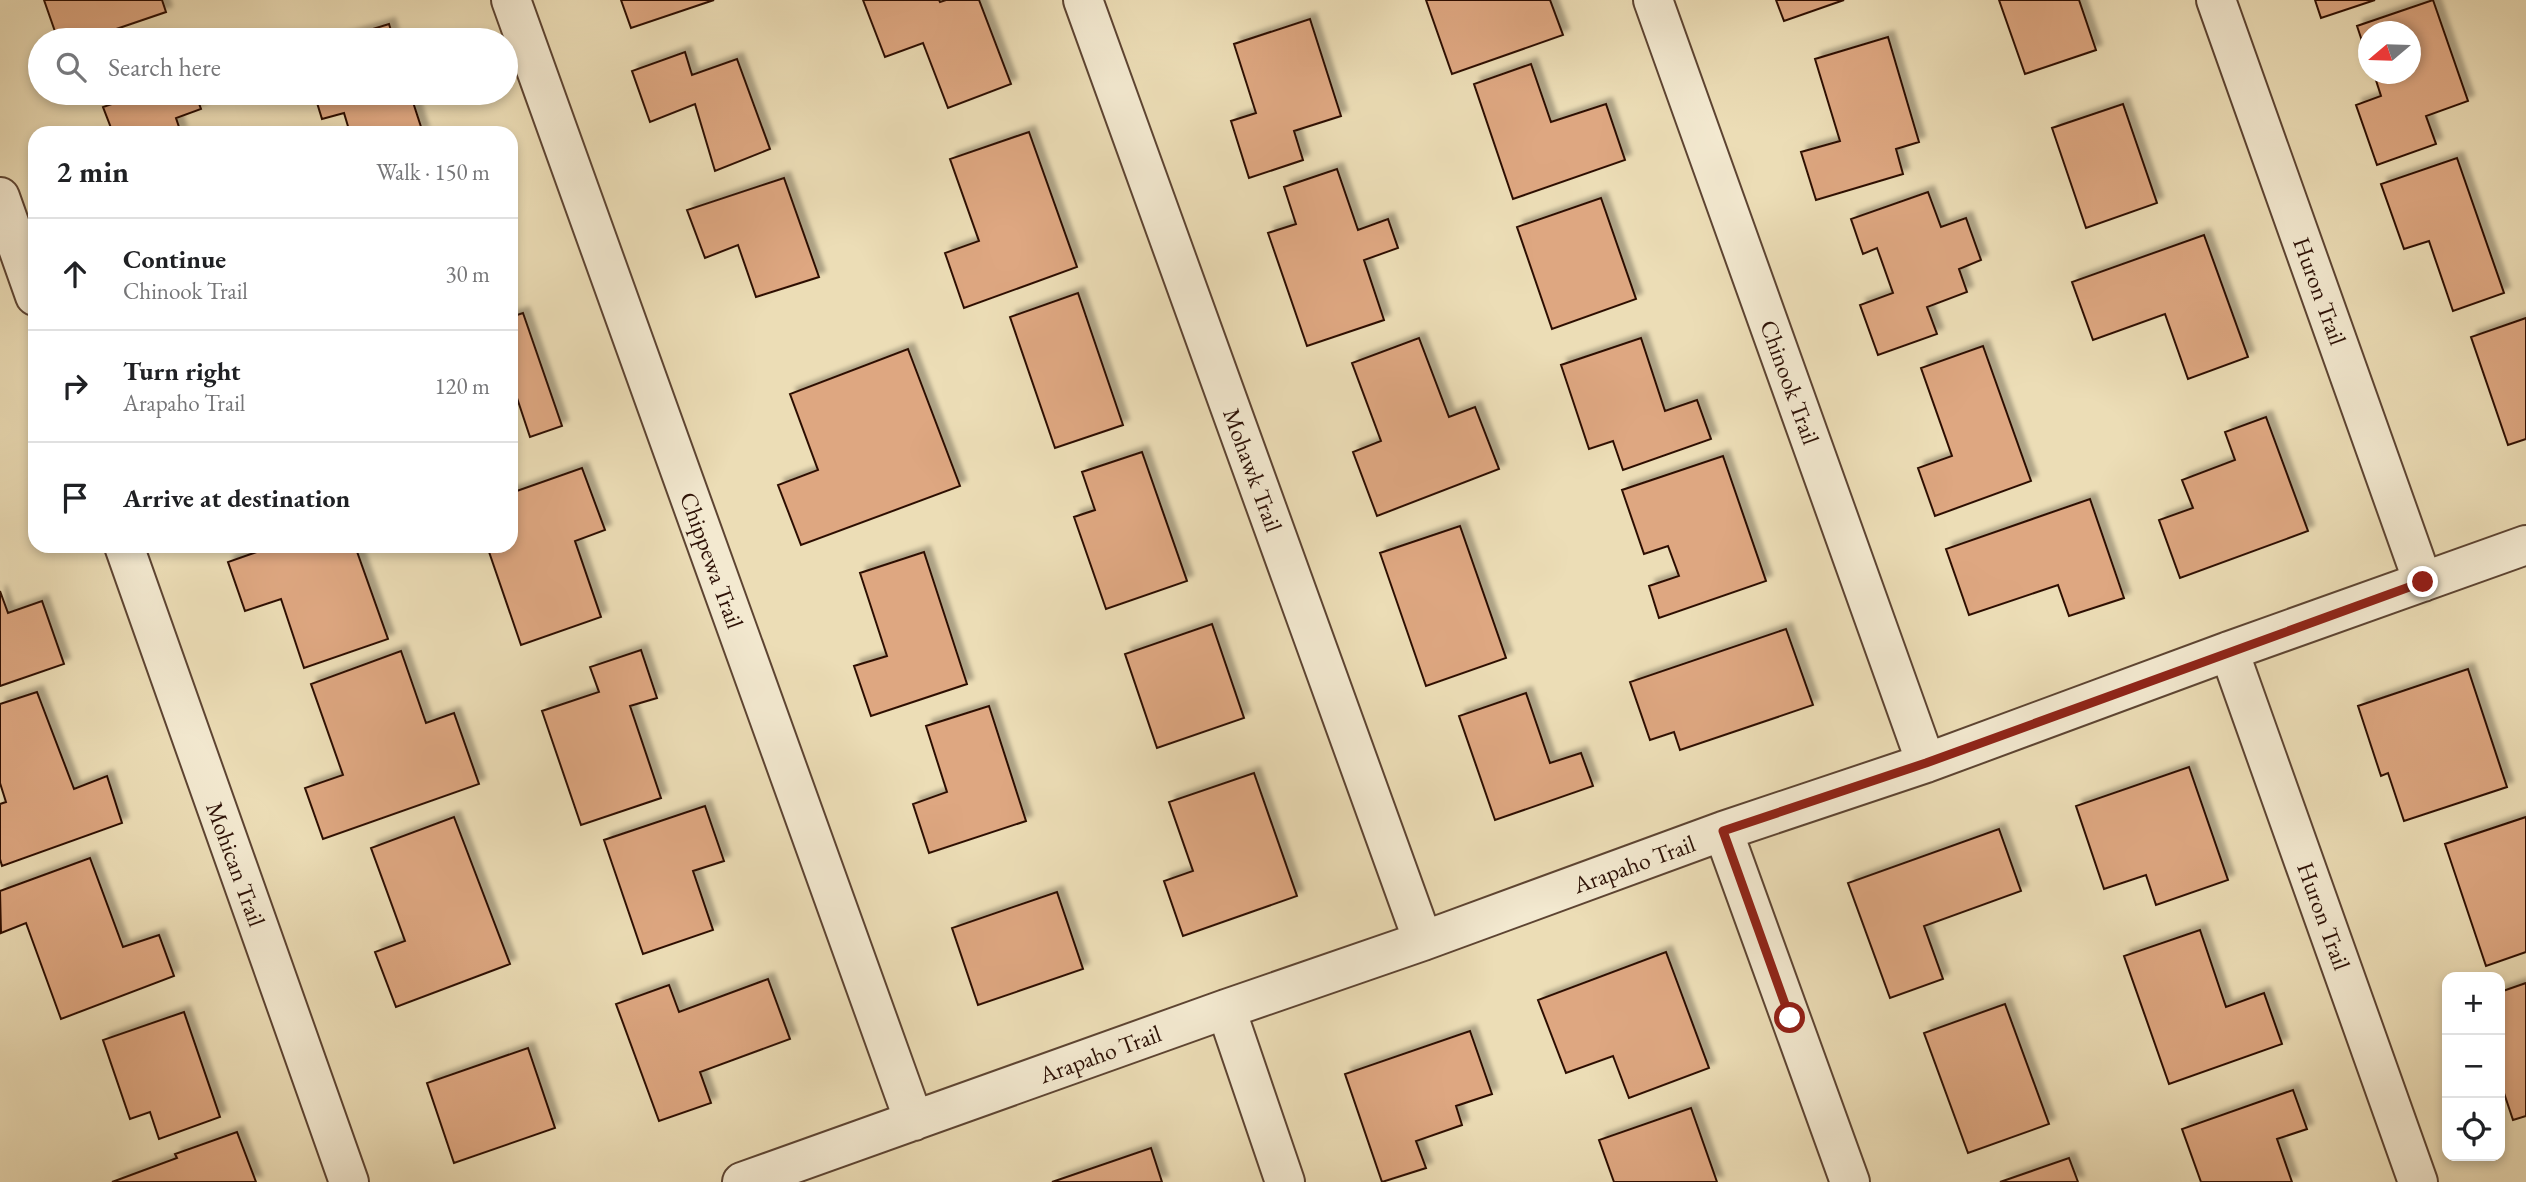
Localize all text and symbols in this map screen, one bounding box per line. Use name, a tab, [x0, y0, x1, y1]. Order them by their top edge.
north arrow	[2358, 21, 2421, 84]
search box	[28, 28, 518, 105]
icon: search	[52, 48, 90, 86]
text: Search here	[108, 50, 221, 84]
text: 2 min	[56, 152, 129, 191]
text: Walk · 150 m	[376, 157, 490, 187]
street label: Huron Trail	[2286, 233, 2354, 349]
text: Continue	[123, 242, 226, 276]
icon: ahead	[56, 255, 94, 293]
text: 30 m	[445, 259, 490, 289]
text: Chinook Trail	[123, 276, 248, 306]
street label: Chinook Trail	[1753, 315, 1827, 449]
text: Turn right	[123, 354, 241, 388]
icon: right	[56, 367, 94, 405]
text: 120 m	[434, 371, 490, 401]
text: Arapaho Trail	[123, 388, 245, 418]
street label: Mohawk Trail	[1216, 404, 1290, 536]
icon: arrive	[56, 479, 94, 517]
text: Arrive at destination	[123, 481, 350, 515]
street label: Chippewa Trail	[673, 488, 751, 633]
route end	[2407, 566, 2438, 597]
street label: Mohican Trail	[199, 797, 273, 931]
street label: Arapaho Trail	[1568, 828, 1700, 901]
street label: Huron Trail	[2290, 858, 2358, 974]
map controls	[2442, 972, 2505, 1161]
button: +	[2442, 972, 2505, 1035]
route start	[1774, 1002, 1805, 1033]
street label: Arapaho Trail	[1034, 1018, 1166, 1091]
button: −	[2442, 1035, 2505, 1098]
button: locate	[2442, 1098, 2505, 1161]

